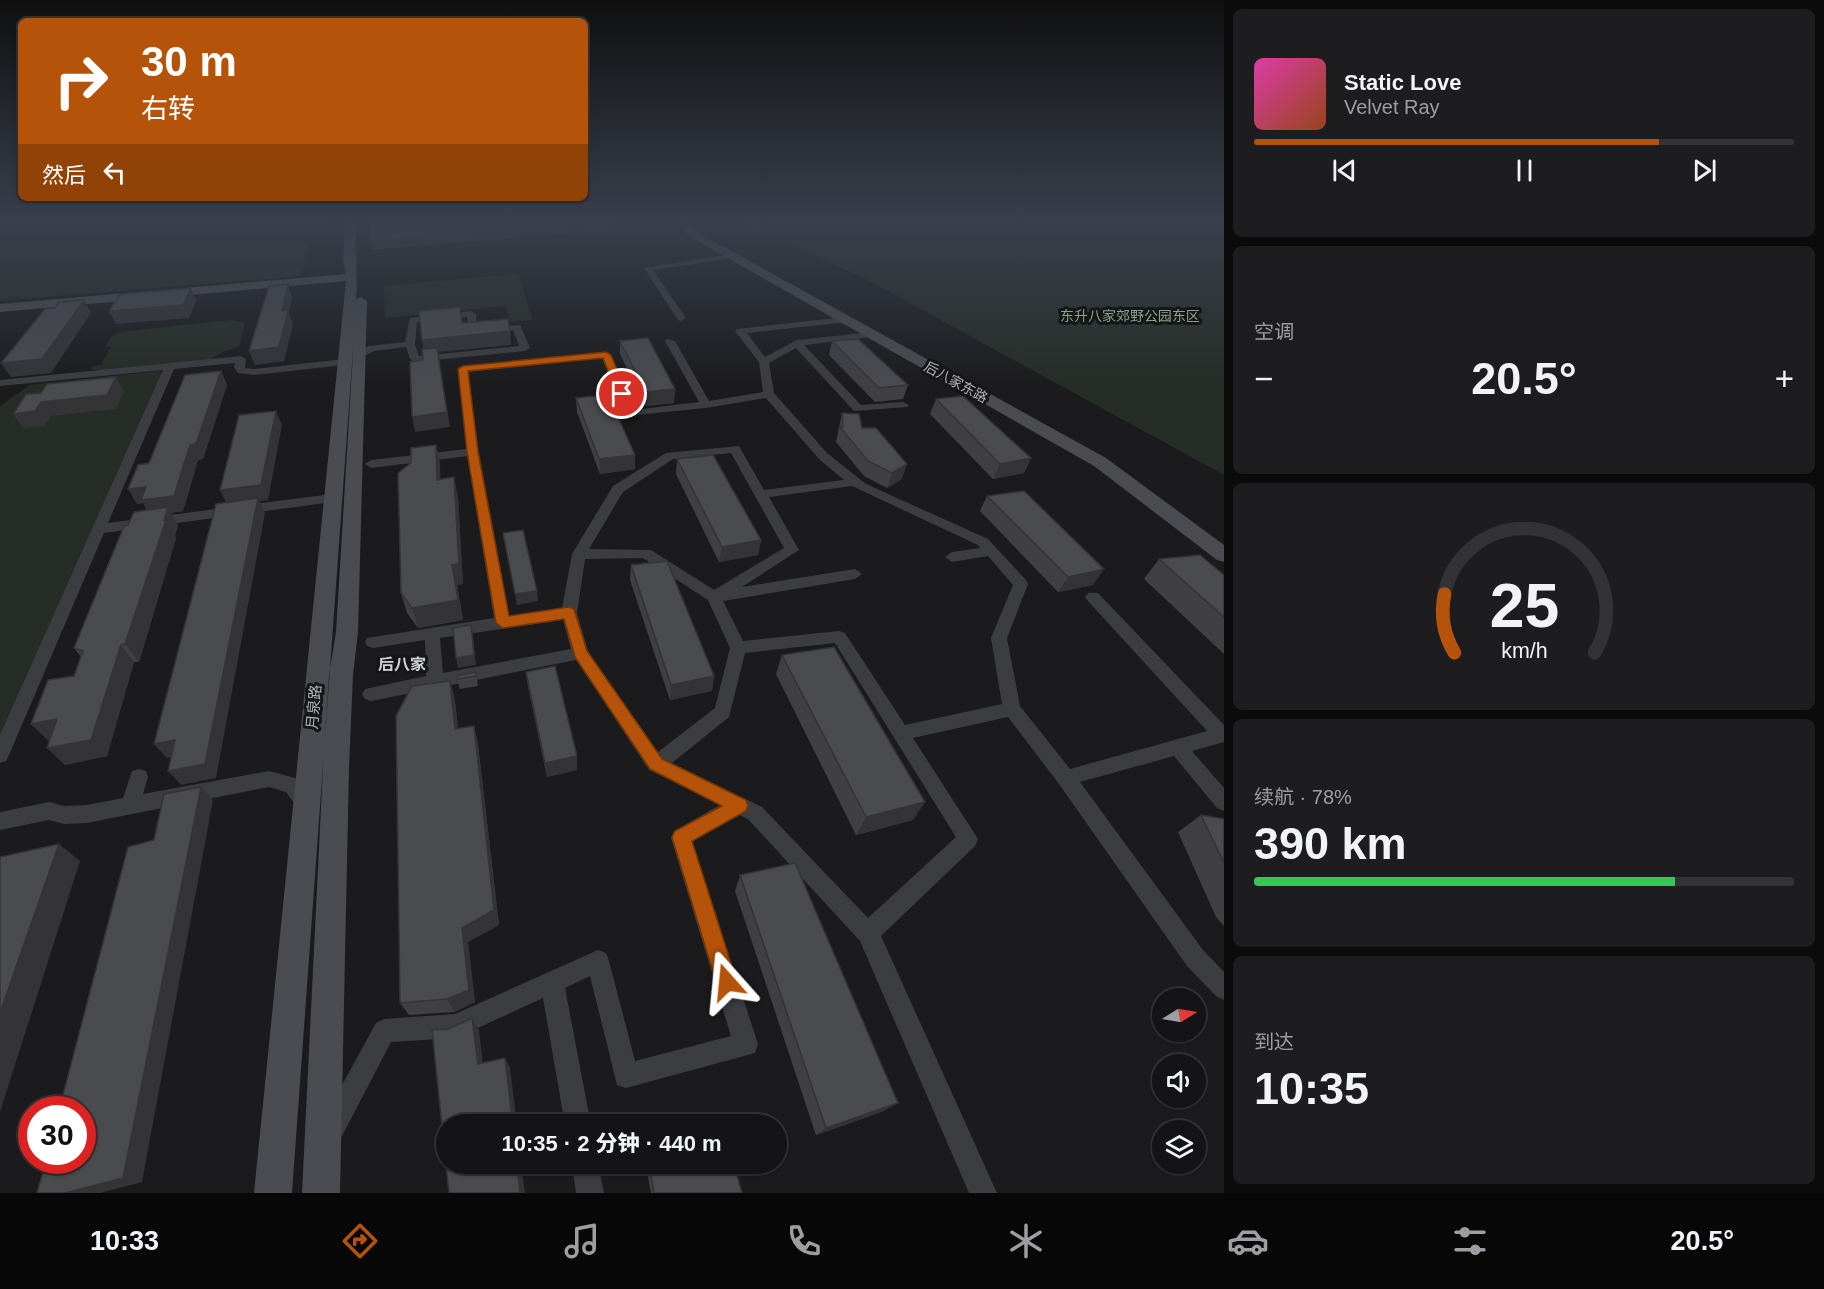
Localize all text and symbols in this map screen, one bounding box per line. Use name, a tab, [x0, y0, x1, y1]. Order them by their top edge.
text: 30 m	[141, 38, 237, 85]
icon: right	[42, 42, 120, 120]
text: Static Love	[1344, 70, 1461, 95]
text: 右转	[141, 94, 195, 124]
text: Velvet Ray	[1344, 96, 1440, 118]
icon: previous	[1328, 154, 1361, 187]
icon: pause	[1508, 154, 1541, 187]
icon: next	[1688, 154, 1721, 187]
icon: left	[98, 156, 131, 189]
text: 然后	[42, 163, 86, 188]
park label: 东升八家郊野公园东区	[1060, 308, 1200, 324]
text: 空调	[1254, 321, 1294, 343]
text: 20.5°	[1471, 353, 1577, 404]
street label: 后八家东路	[922, 358, 990, 406]
text: −	[1254, 360, 1273, 397]
text: +	[1775, 360, 1794, 397]
pin	[596, 368, 647, 419]
icon: arrive	[605, 377, 638, 410]
text: 25	[1489, 572, 1559, 641]
text: km/h	[1501, 640, 1547, 664]
district label: 后八家	[378, 656, 426, 673]
street label: 月泉路	[303, 684, 324, 730]
text: 续航 · 78%	[1254, 786, 1352, 808]
text: 390 km	[1254, 818, 1407, 869]
position arrow	[695, 950, 759, 1014]
north arrow	[1152, 988, 1206, 1042]
map controls	[1152, 988, 1206, 1174]
text: 到达	[1254, 1031, 1294, 1053]
button: sound	[1152, 1054, 1206, 1108]
text: 10:35	[1254, 1063, 1369, 1114]
speed limit sign: 30	[18, 1096, 96, 1174]
button: layers	[1152, 1120, 1206, 1174]
text: 10:35 · 2 分钟 · 440 m	[501, 1131, 722, 1156]
icon: directions	[339, 1220, 381, 1262]
icon: music	[561, 1220, 603, 1262]
icon: phone	[783, 1220, 825, 1262]
icon: climate	[1005, 1220, 1047, 1262]
icon: car	[1227, 1220, 1269, 1262]
icon: filters	[1449, 1220, 1491, 1262]
text: 10:33	[90, 1226, 159, 1256]
text: 20.5°	[1671, 1226, 1734, 1256]

